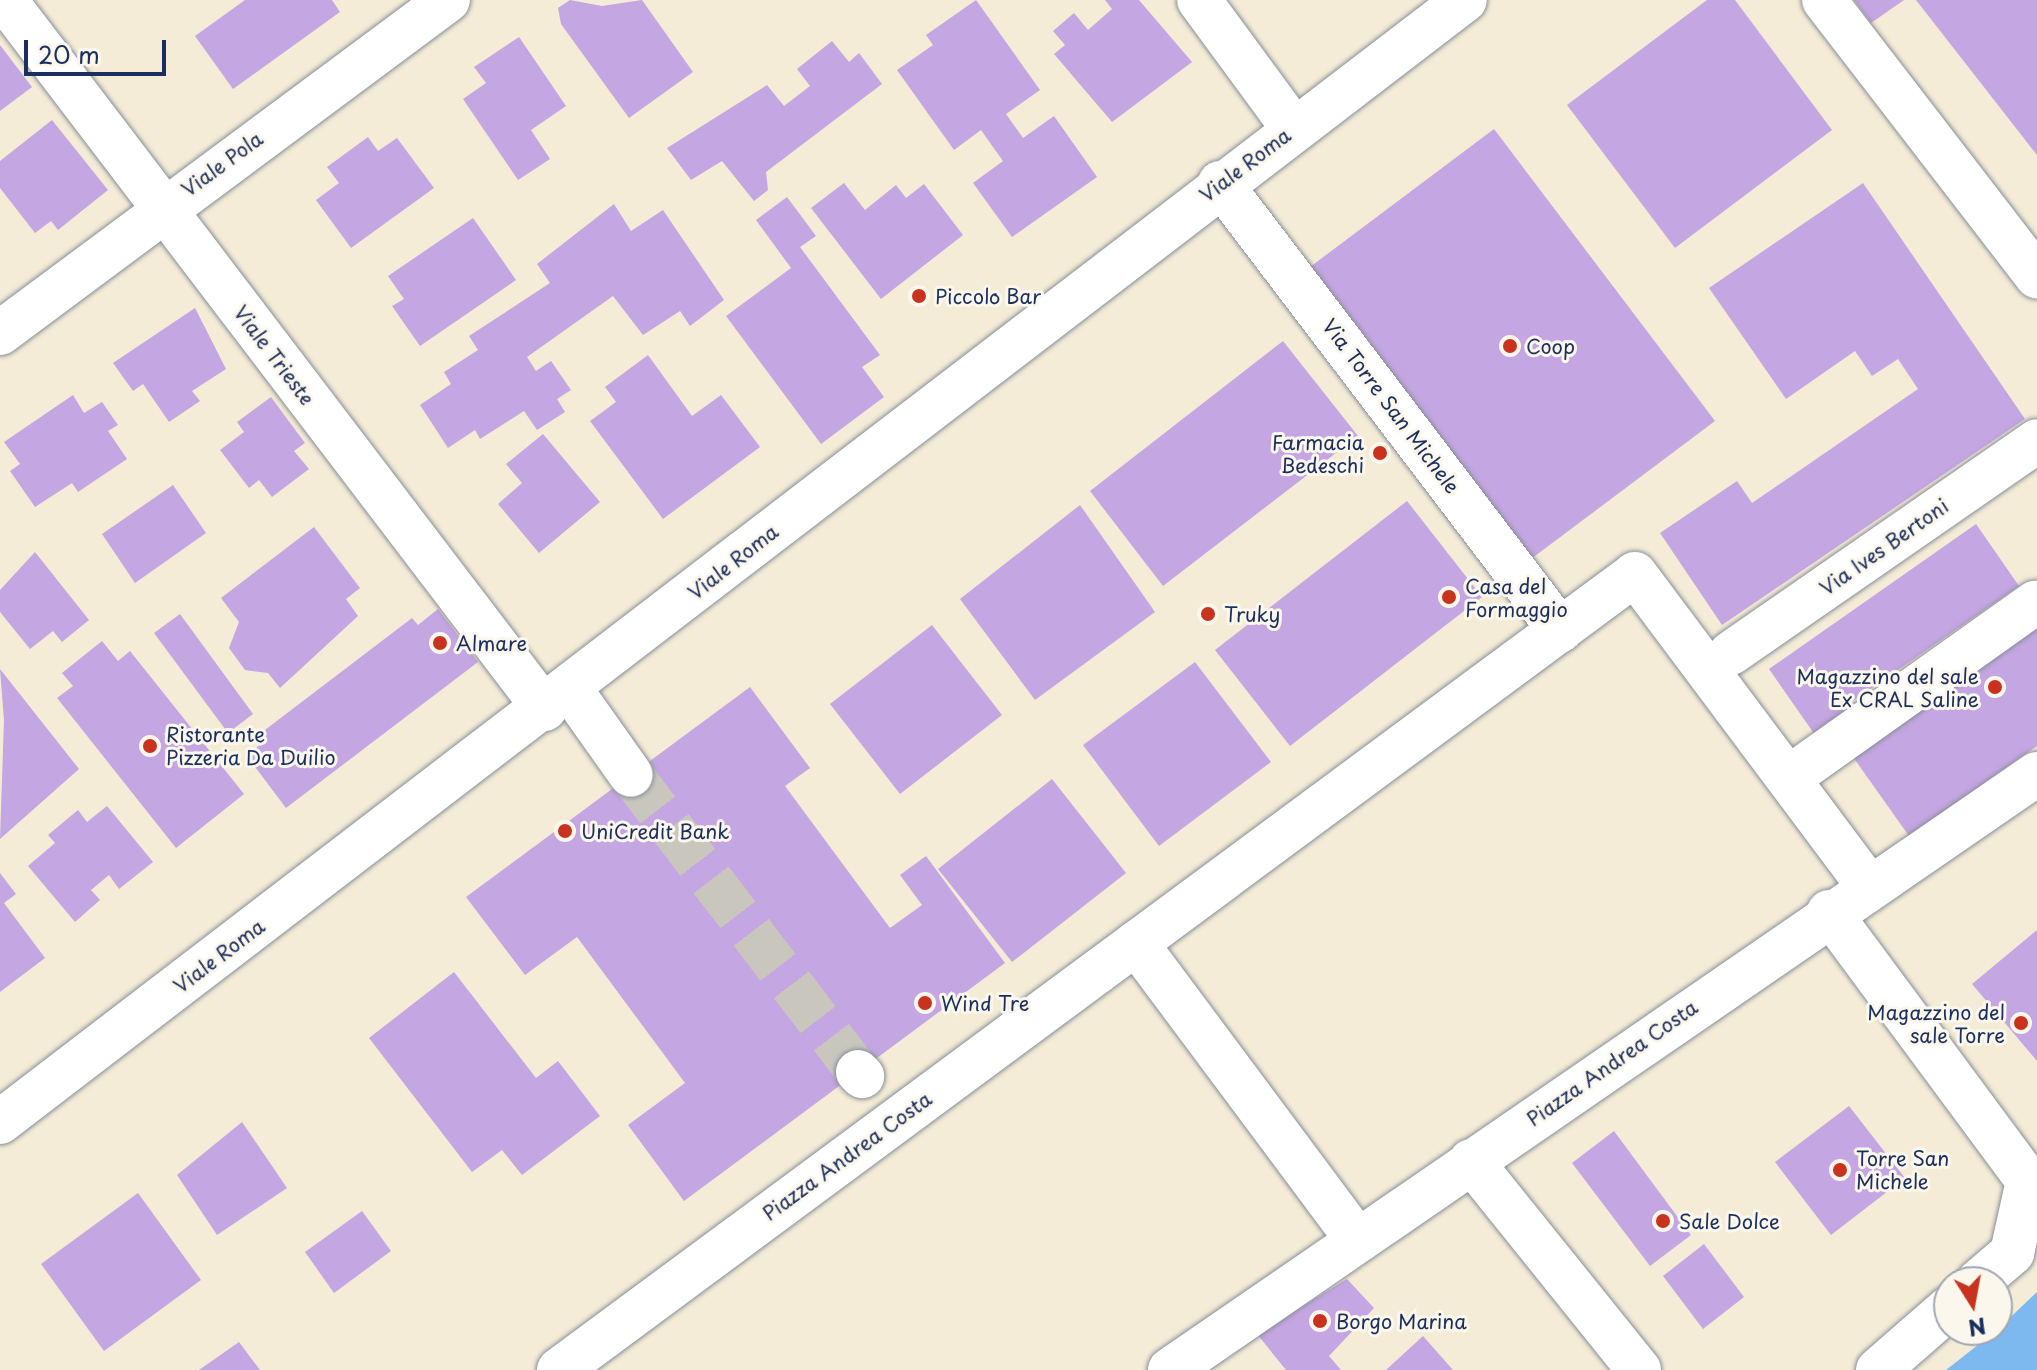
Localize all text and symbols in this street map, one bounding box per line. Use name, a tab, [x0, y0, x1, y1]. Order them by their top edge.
scale bar	[28, 24, 170, 74]
text: 20 m	[38, 36, 100, 72]
street label: Viale Roma	[1194, 122, 1296, 208]
street label: Viale Pola	[176, 126, 268, 202]
place label: Piccolo Bar	[935, 284, 1042, 308]
marker: Piccolo Bar	[910, 287, 928, 305]
street label: Viale Trieste	[229, 300, 319, 410]
street label: Via Torre San Michele	[1318, 315, 1464, 497]
place label: Coop	[1526, 334, 1575, 358]
marker: Coop	[1501, 337, 1519, 355]
place label: Farmacia Bedeschi	[1272, 430, 1364, 477]
marker: Farmacia Bedeschi	[1371, 444, 1389, 462]
street label: Via Ives Bertoni	[1815, 494, 1953, 600]
street label: Viale Roma	[682, 519, 784, 605]
place label: Casa del Formaggio	[1465, 574, 1568, 621]
marker: Casa del Formaggio	[1440, 588, 1458, 606]
place label: Truky	[1224, 602, 1280, 626]
marker: Truky	[1199, 605, 1217, 623]
place label: Almare	[456, 631, 527, 655]
marker: Almare	[431, 634, 449, 652]
place label: Magazzino del sale Ex CRAL Saline	[1796, 664, 1979, 711]
marker: Magazzino del sale Ex CRAL Saline	[1986, 678, 2004, 696]
place label: Ristorante Pizzeria Da Duilio	[166, 722, 338, 769]
marker: Ristorante Pizzeria Da Duilio	[141, 737, 159, 755]
place label: UniCredit Bank	[581, 819, 730, 843]
marker: UniCredit Bank	[556, 822, 574, 840]
street label: Viale Roma	[168, 913, 270, 999]
place label: Wind Tre	[941, 991, 1030, 1015]
marker: Wind Tre	[916, 994, 934, 1012]
street label: Piazza Andrea Costa	[1522, 995, 1702, 1131]
place label: Magazzino del sale Torre	[1868, 1000, 2005, 1047]
marker: Magazzino del sale Torre	[2012, 1014, 2030, 1032]
street label: Piazza Andrea Costa	[758, 1087, 936, 1225]
place label: Torre San Michele	[1856, 1146, 1950, 1193]
marker: Torre San Michele	[1831, 1161, 1849, 1179]
place label: Sale Dolce	[1679, 1209, 1782, 1233]
marker: Sale Dolce	[1654, 1212, 1672, 1230]
north arrow	[1933, 1266, 2013, 1346]
place label: Borgo Marina	[1336, 1309, 1468, 1333]
text: N	[1966, 1310, 1989, 1346]
marker: Borgo Marina	[1311, 1312, 1329, 1330]

